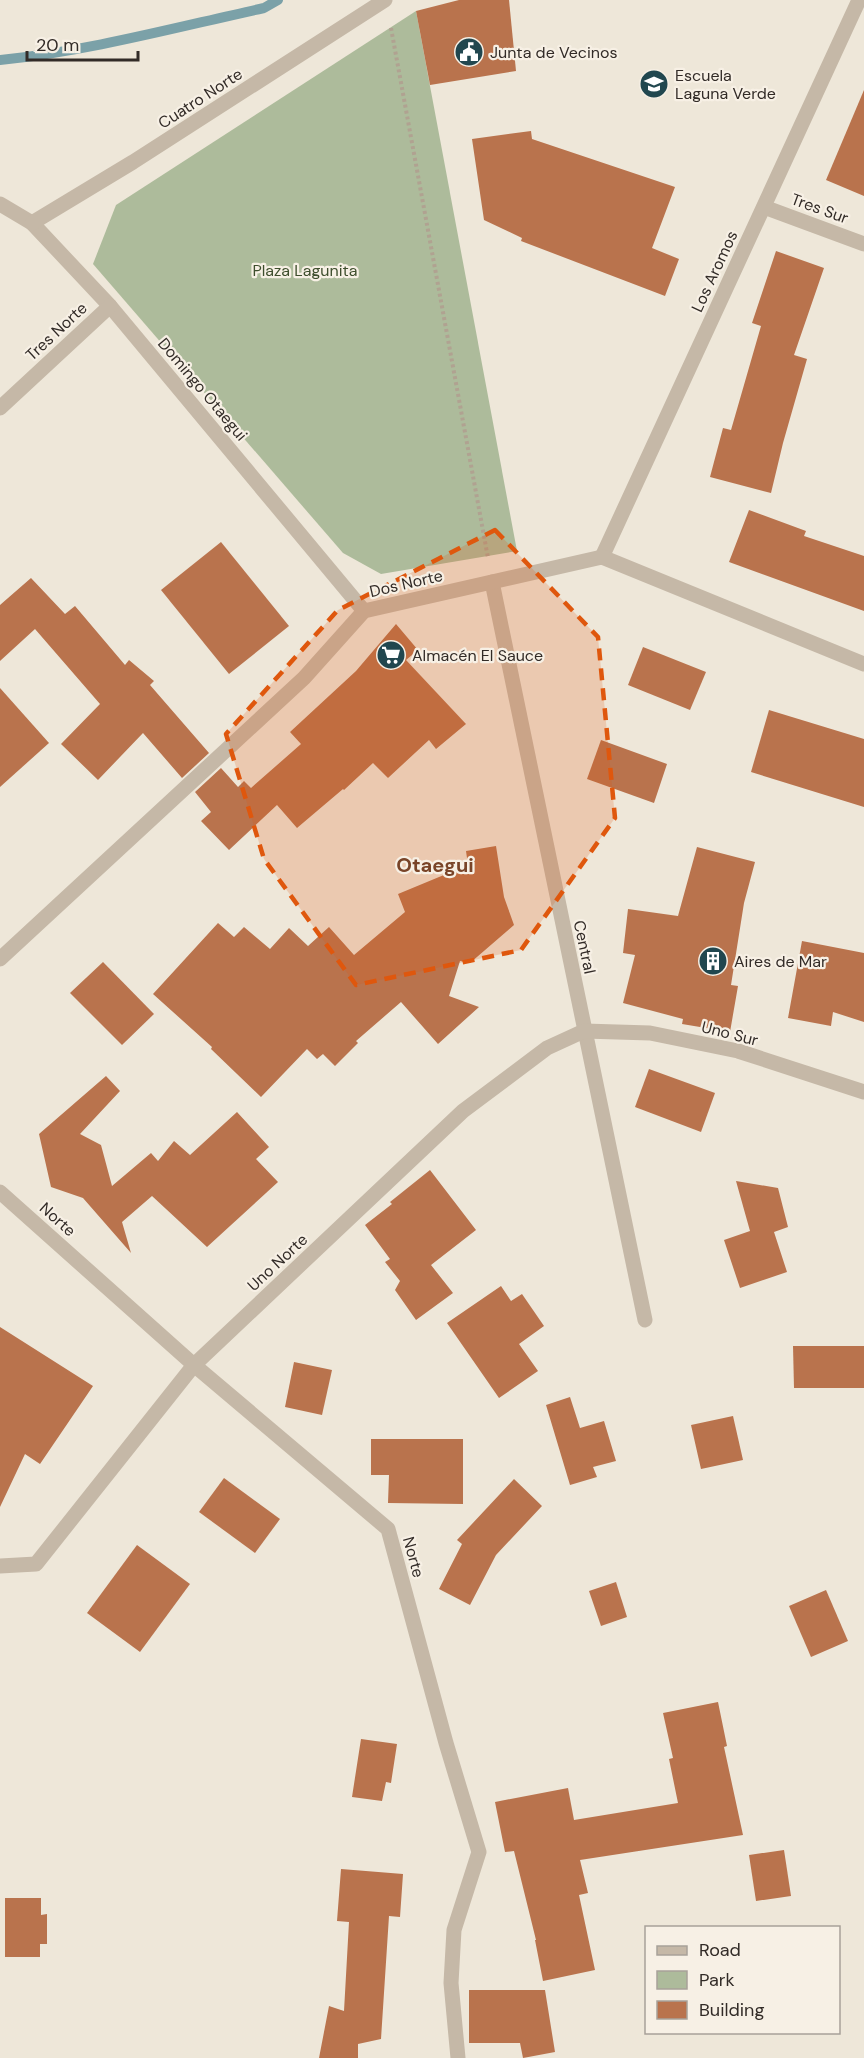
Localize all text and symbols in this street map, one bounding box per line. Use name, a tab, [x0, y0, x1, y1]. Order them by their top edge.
scale bar	[27, 24, 138, 62]
text: 20 m	[36, 33, 79, 57]
public building icon: Junta de Vecinos	[453, 36, 485, 68]
place label: Junta de Vecinos	[490, 42, 617, 63]
street label: Cuatro Norte	[154, 63, 246, 133]
place label: Escuela Laguna Verde	[675, 65, 776, 104]
school or university icon: Escuela Laguna Verde	[638, 68, 670, 100]
street label: Tres Sur	[788, 188, 851, 229]
street label: Los Aromos	[686, 227, 742, 315]
park label: Plaza Lagunita	[252, 260, 358, 281]
street label: Tres Norte	[21, 298, 92, 365]
street label: Domingo Otaegui	[153, 333, 252, 445]
street label: Dos Norte	[368, 565, 445, 602]
supermarket icon: Almacén El Sauce	[375, 639, 407, 671]
place label: Almacén El Sauce	[412, 645, 543, 666]
district label: Otaegui	[396, 852, 474, 878]
street label: Central	[569, 918, 600, 976]
building icon: Aires de Mar	[697, 945, 729, 977]
place label: Aires de Mar	[734, 951, 827, 972]
street label: Uno Sur	[699, 1016, 761, 1051]
street label: Norte	[35, 1198, 80, 1241]
street label: Uno Norte	[243, 1229, 312, 1296]
street label: Norte	[398, 1534, 429, 1580]
legend	[645, 1926, 840, 2034]
text: Road	[699, 1938, 741, 1962]
text: Park	[699, 1968, 735, 1992]
text: Building	[699, 1998, 764, 2022]

